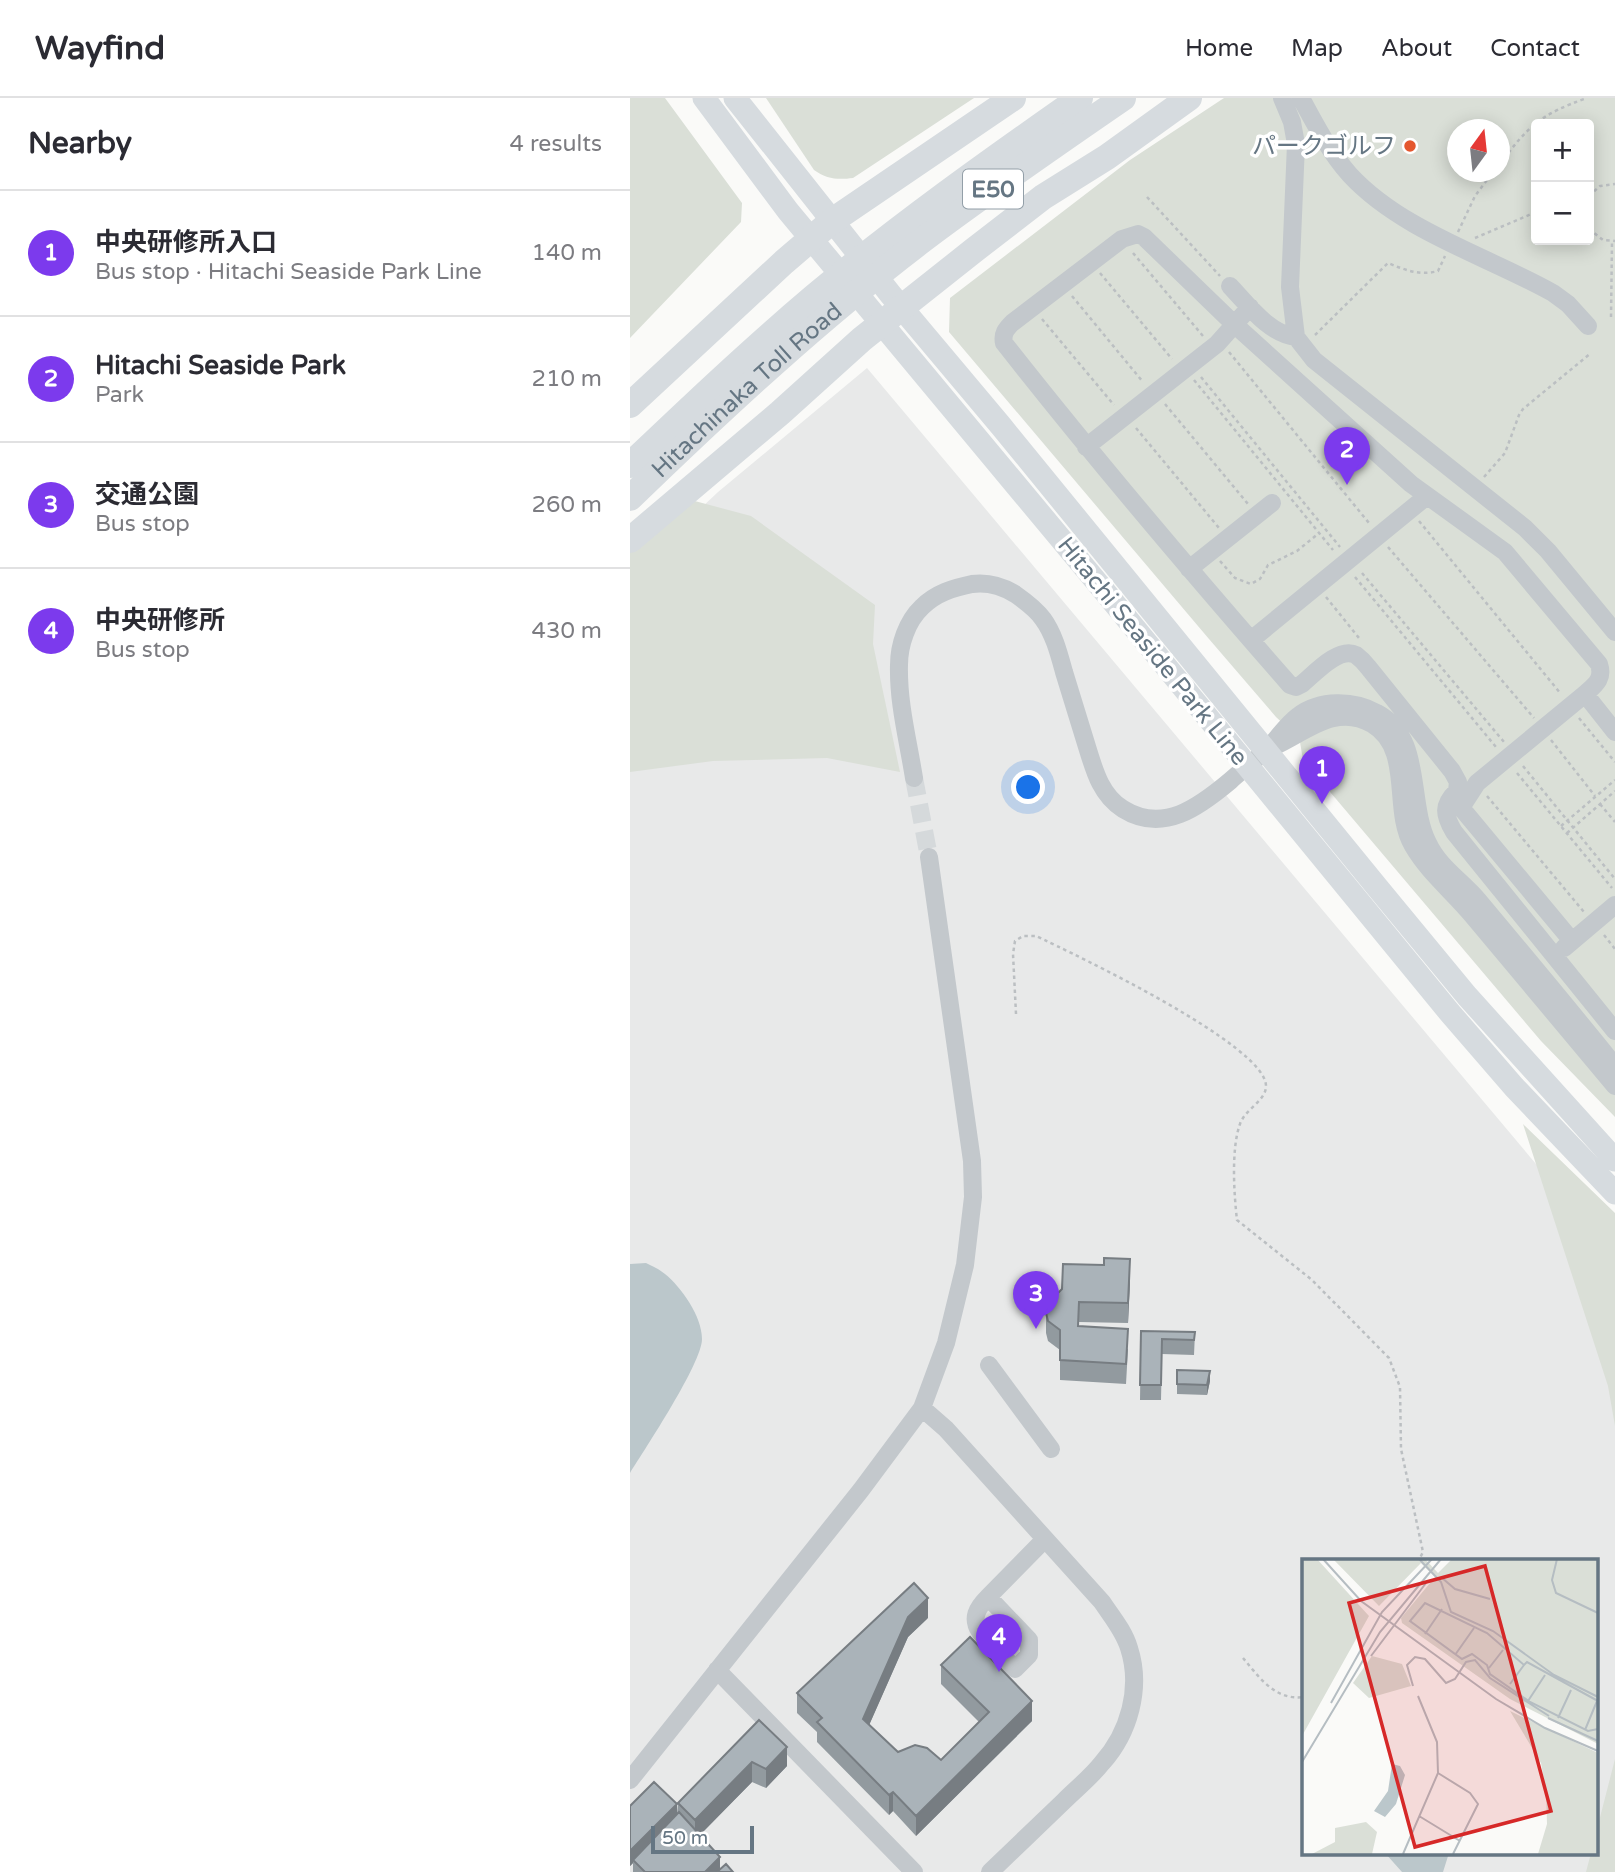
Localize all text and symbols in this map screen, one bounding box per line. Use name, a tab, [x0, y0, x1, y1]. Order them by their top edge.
text: Wayfind	[35, 29, 165, 68]
text: Home	[1185, 34, 1253, 63]
text: Map	[1291, 34, 1343, 63]
text: About	[1381, 34, 1452, 63]
text: Contact	[1490, 34, 1580, 63]
north arrow	[1447, 119, 1510, 182]
map controls	[1531, 119, 1594, 245]
button: +	[1531, 119, 1594, 182]
text: Nearby	[28, 125, 132, 162]
text: 4 results	[509, 130, 602, 158]
place label: パークゴルフ	[1252, 132, 1396, 161]
marker: パークゴルフ	[1402, 138, 1418, 154]
road number: E50	[963, 170, 1023, 208]
button: −	[1531, 182, 1594, 245]
text: 中央研修所入口	[95, 227, 277, 258]
text: 1	[44, 239, 58, 267]
text: 140 m	[532, 239, 602, 267]
text: Bus stop · Hitachi Seaside Park Line	[95, 258, 482, 286]
street label: Hitachinaka Toll Road	[646, 297, 848, 484]
text: Hitachi Seaside Park	[95, 350, 346, 381]
text: 2	[44, 365, 58, 393]
text: 210 m	[532, 365, 602, 393]
text: Park	[95, 381, 144, 409]
pin: 2	[1324, 427, 1370, 485]
text: 交通公園	[95, 479, 199, 510]
text: 3	[44, 491, 58, 519]
text: 260 m	[532, 491, 602, 519]
text: Bus stop	[95, 510, 190, 538]
street label: Hitachi Seaside Park Line	[1051, 531, 1254, 772]
text: 中央研修所	[95, 605, 225, 636]
text: 4	[44, 617, 58, 645]
text: 430 m	[532, 617, 602, 645]
text: Bus stop	[95, 636, 190, 664]
pin: 1	[1299, 746, 1345, 804]
your location	[1011, 770, 1045, 804]
pin: 3	[1013, 1271, 1059, 1329]
inset map	[1302, 1559, 1598, 1854]
pin: 4	[976, 1614, 1022, 1672]
scale bar	[651, 1823, 754, 1855]
text: 50 m	[662, 1827, 708, 1849]

